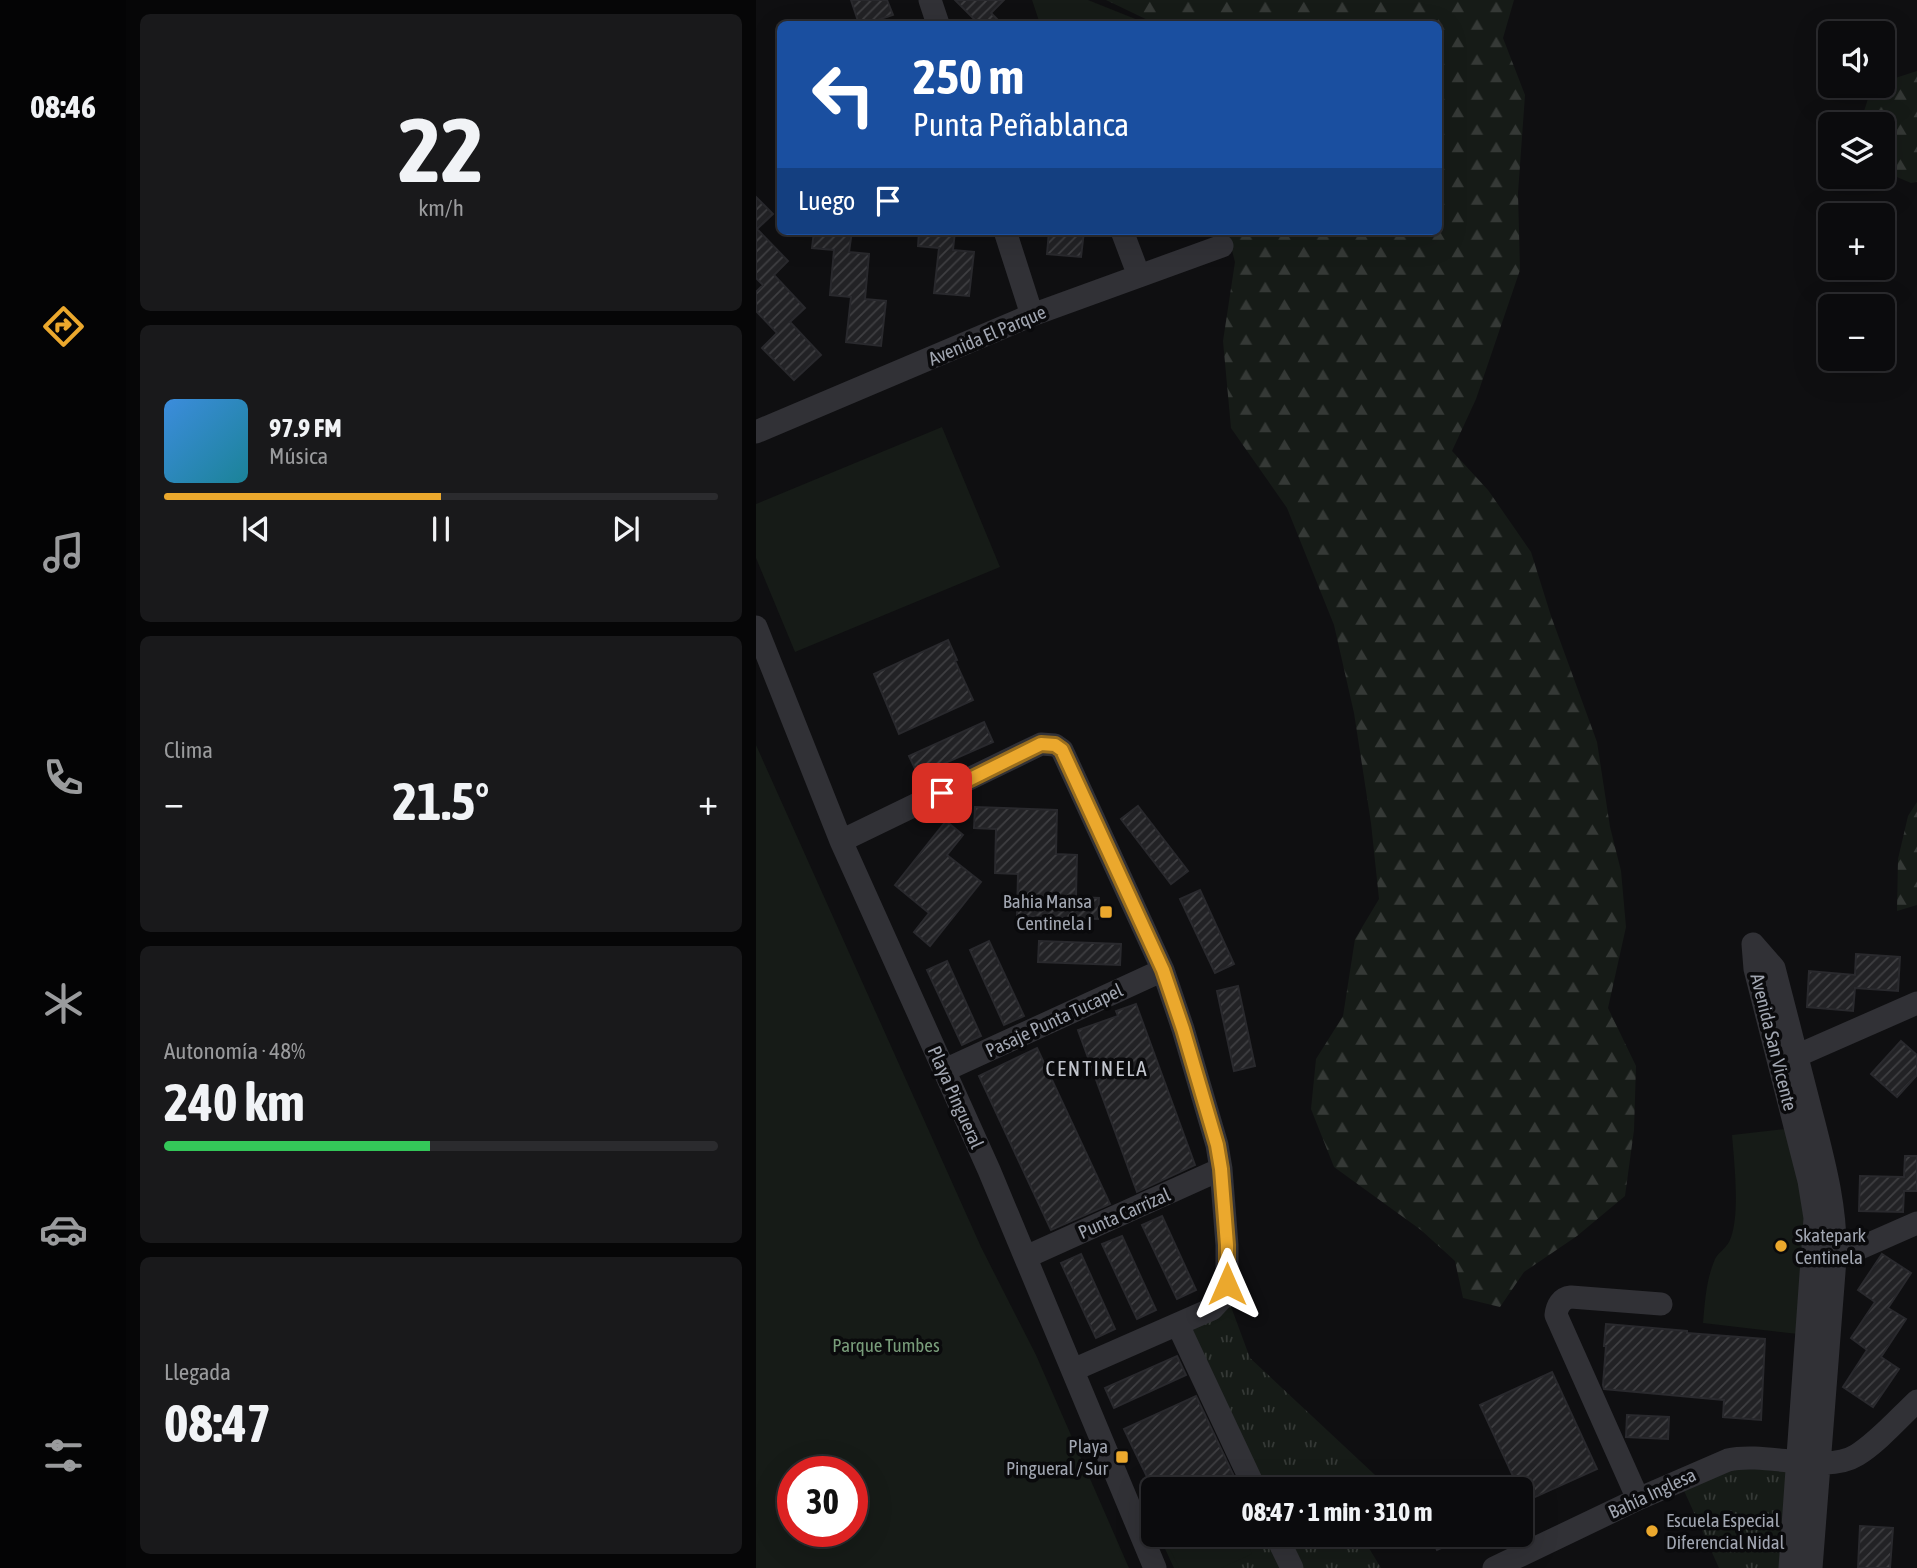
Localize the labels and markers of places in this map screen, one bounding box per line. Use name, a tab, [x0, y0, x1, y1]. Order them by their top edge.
pin	[912, 763, 972, 823]
place label: Bahia Mansa Centinela I	[1003, 890, 1092, 934]
marker: Bahia Mansa Centinela I	[1098, 904, 1114, 920]
place label: Skatepark Centinela	[1795, 1224, 1867, 1268]
marker: Skatepark Centinela	[1773, 1238, 1789, 1254]
place label: Playa Pingueral / Sur	[1006, 1435, 1108, 1479]
marker: Playa Pingueral / Sur	[1114, 1449, 1130, 1465]
place label: Escuela Especial Diferencial Nidal	[1666, 1509, 1785, 1553]
marker: Escuela Especial Diferencial Nidal	[1644, 1523, 1660, 1539]

